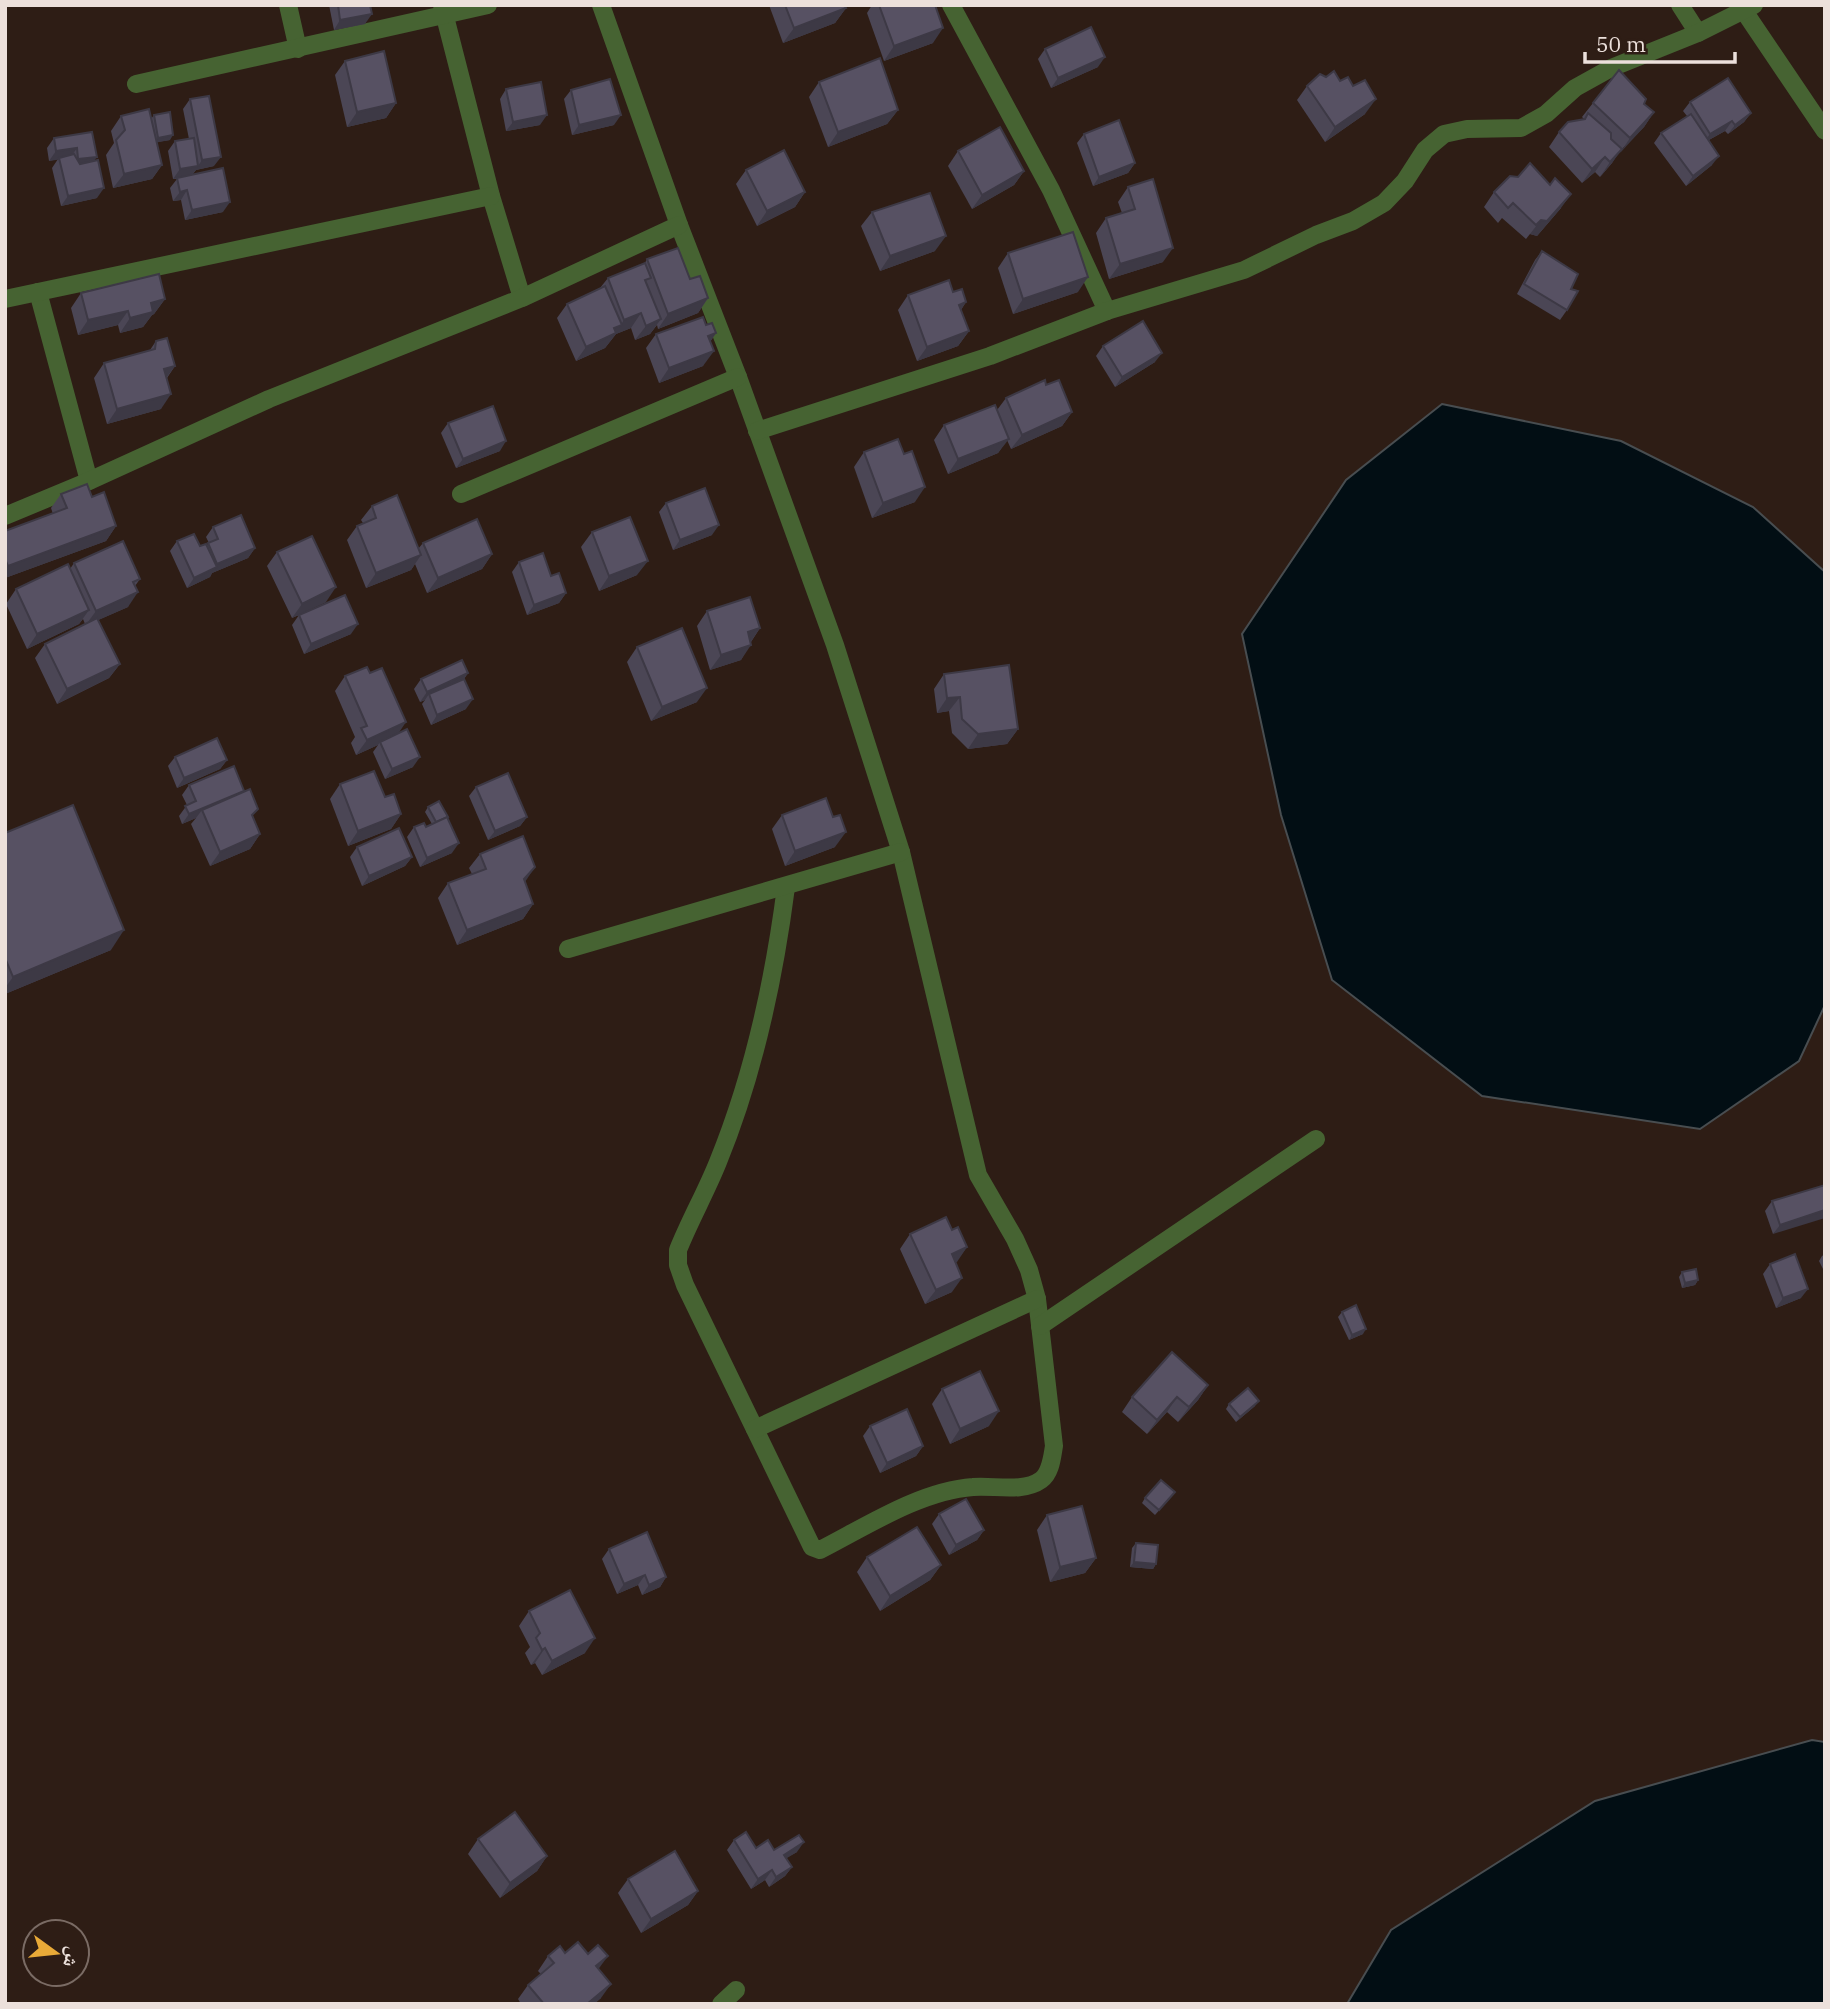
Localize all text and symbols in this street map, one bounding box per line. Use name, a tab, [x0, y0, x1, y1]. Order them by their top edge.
scale bar	[1585, 21, 1736, 65]
text: 50 m	[1596, 30, 1646, 58]
north arrow	[21, 1918, 91, 1988]
text: ش	[58, 1945, 87, 1970]

